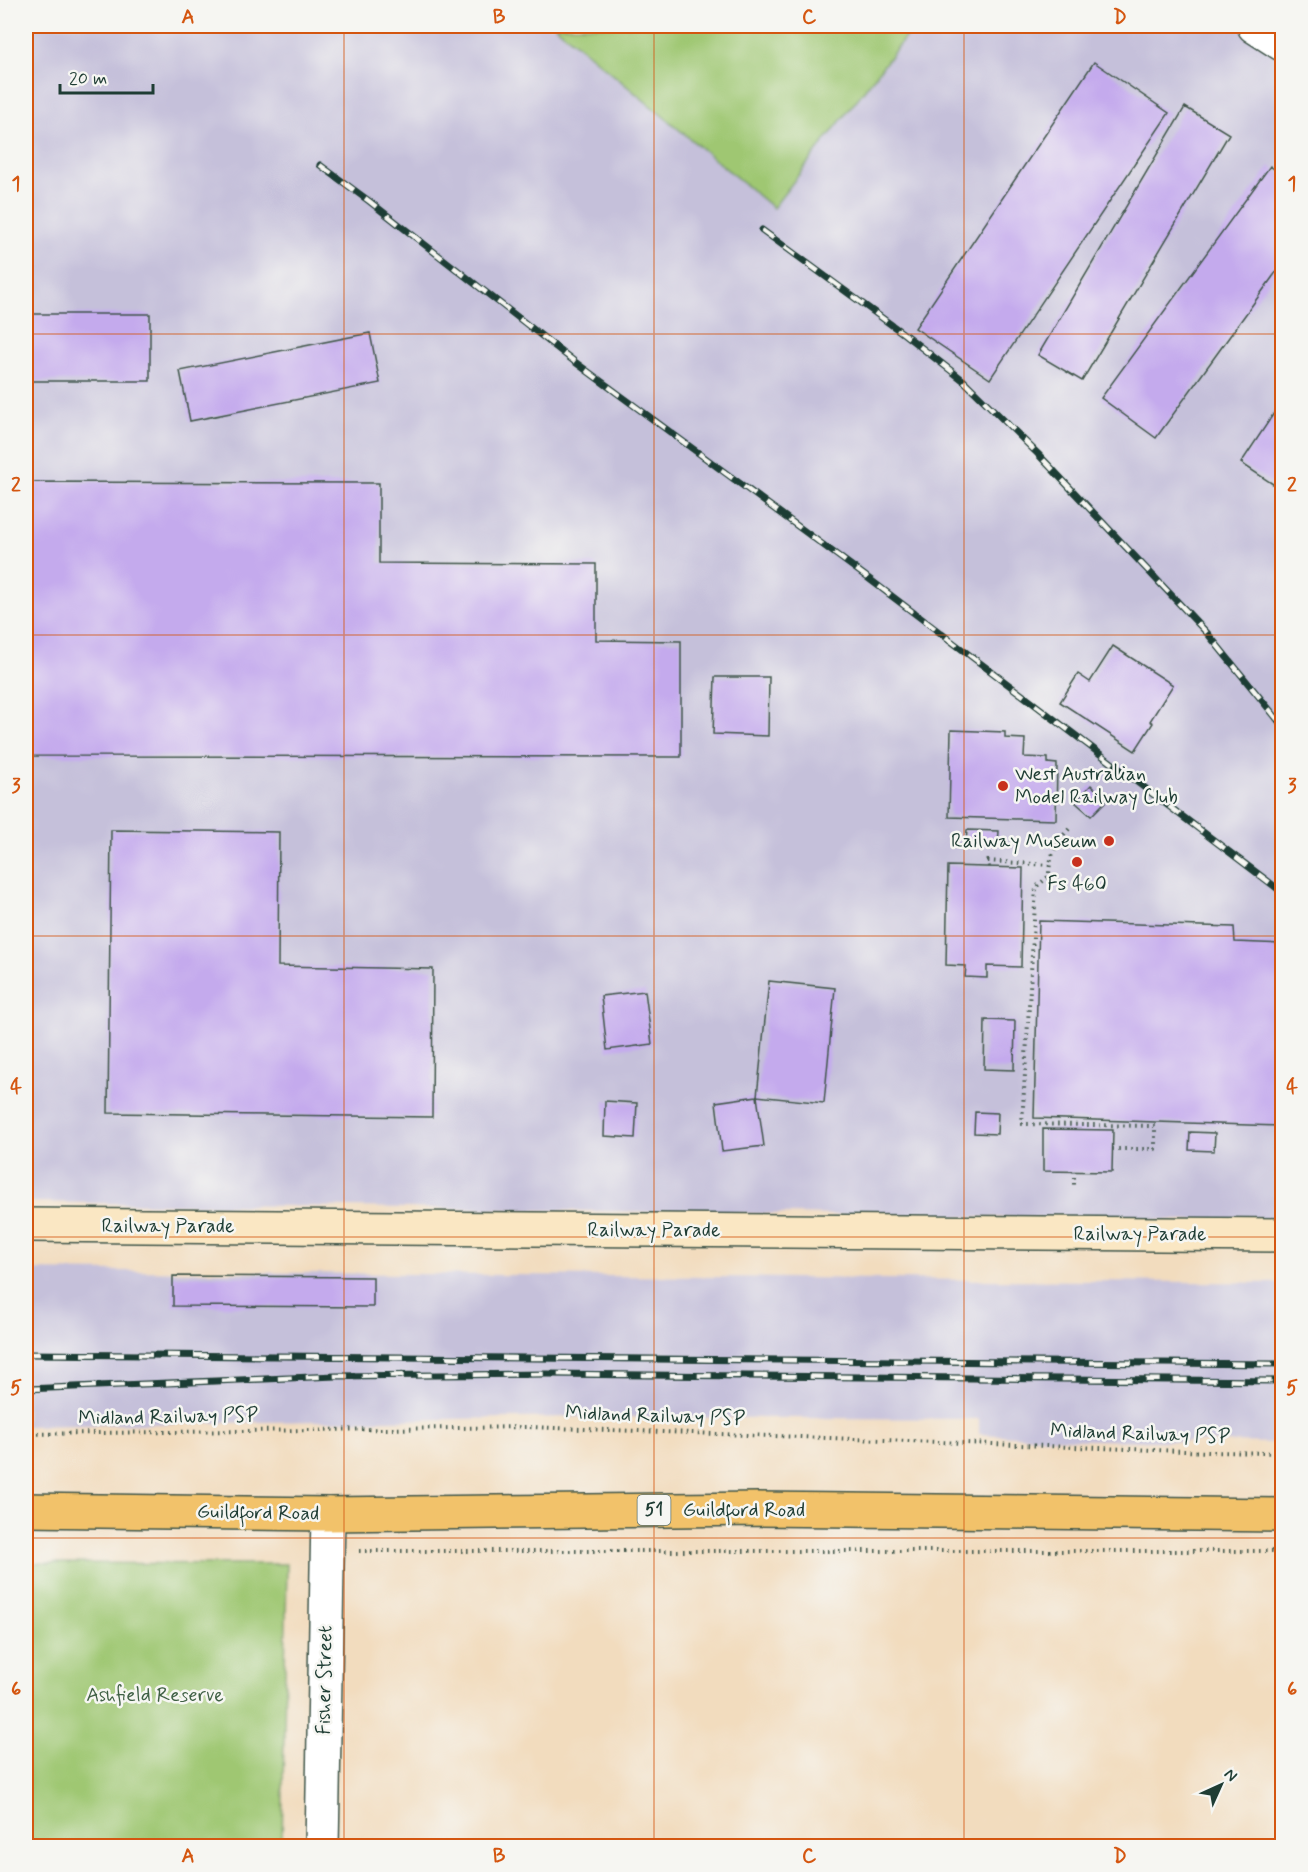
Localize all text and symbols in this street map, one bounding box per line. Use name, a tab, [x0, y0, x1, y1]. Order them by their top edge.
text: A	[181, 4, 195, 31]
text: B	[493, 4, 506, 31]
text: C	[802, 4, 817, 31]
text: D	[1113, 4, 1127, 31]
scale bar	[60, 57, 153, 95]
text: 20 m	[69, 67, 107, 91]
text: 1	[12, 171, 20, 198]
text: 1	[1288, 171, 1296, 198]
text: 2	[11, 472, 21, 499]
text: 2	[1287, 472, 1297, 499]
place label: West Australian Model Railway Club	[1015, 761, 1178, 811]
text: 3	[11, 773, 21, 800]
text: 3	[1287, 773, 1297, 800]
marker: West Australian Model Railway Club	[996, 779, 1010, 793]
place label: Railway Museum	[951, 828, 1097, 855]
marker: Railway Museum	[1102, 834, 1116, 848]
marker: Fs 460	[1070, 855, 1084, 869]
place label: Fs 460	[1047, 871, 1107, 898]
text: 4	[10, 1074, 22, 1101]
text: 4	[1286, 1074, 1298, 1101]
street label: Railway Parade	[102, 1213, 234, 1240]
street label: Railway Parade	[588, 1217, 720, 1244]
street label: Railway Parade	[1074, 1221, 1206, 1248]
text: 5	[10, 1375, 22, 1402]
text: 5	[1286, 1375, 1298, 1402]
street label: Midland Railway PSP	[565, 1399, 745, 1433]
street label: Midland Railway PSP	[78, 1402, 258, 1432]
street label: Midland Railway PSP	[1050, 1417, 1230, 1451]
road number: 51	[638, 1495, 670, 1525]
street label: Guildford Road	[683, 1497, 805, 1526]
street label: Guildford Road	[197, 1498, 319, 1530]
street label: Fisher Street	[311, 1625, 339, 1735]
text: 6	[11, 1676, 21, 1703]
text: 6	[1287, 1676, 1297, 1703]
park label: Ashfield Reserve	[86, 1682, 224, 1709]
north arrow	[1191, 1755, 1251, 1815]
text: N	[1219, 1764, 1242, 1787]
text: A	[181, 1843, 195, 1870]
text: B	[493, 1843, 506, 1870]
text: C	[802, 1843, 817, 1870]
text: D	[1113, 1843, 1127, 1870]

